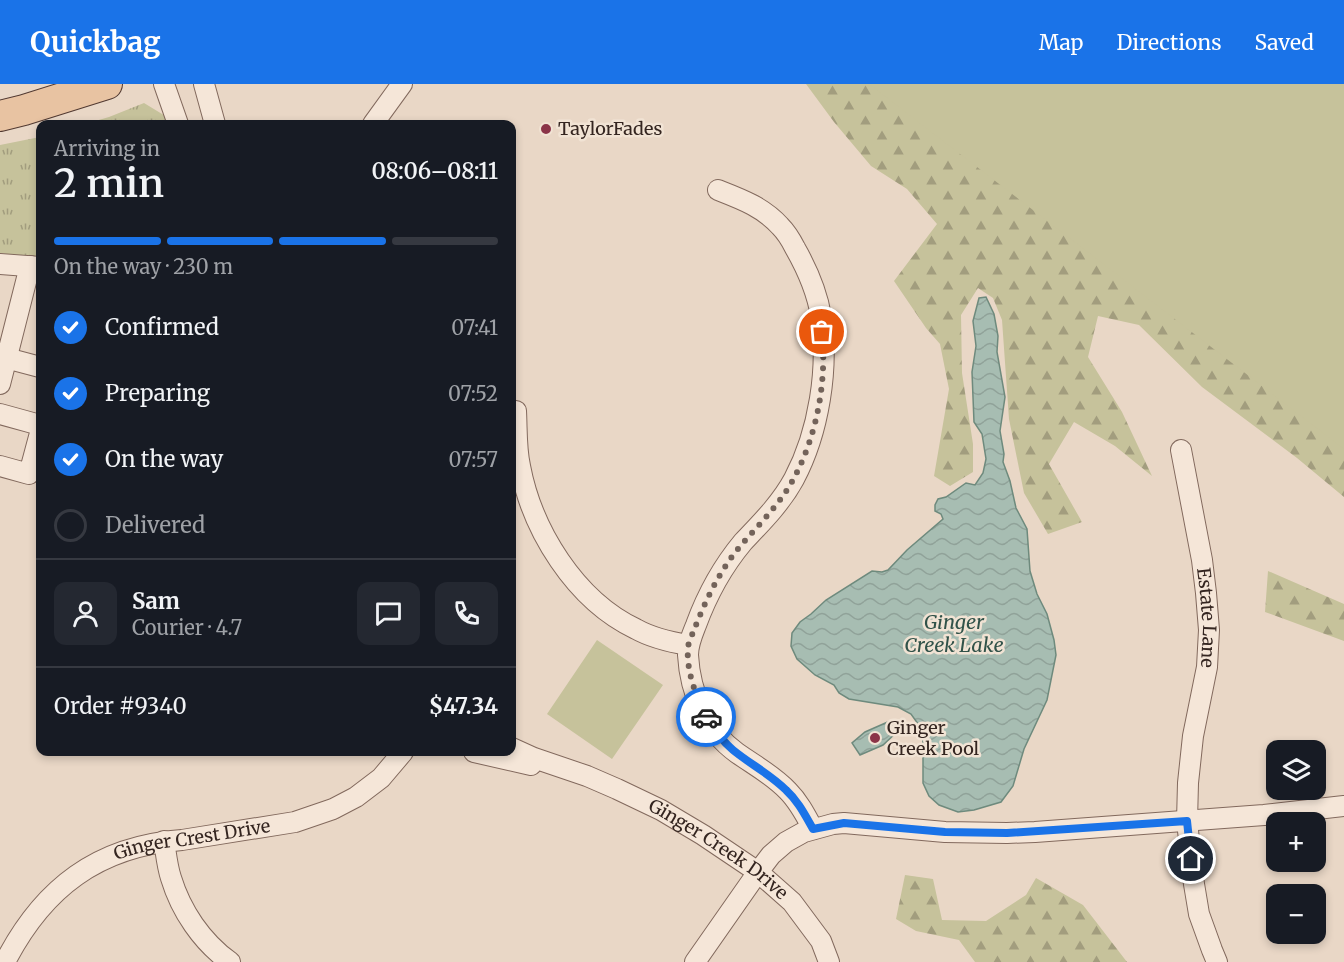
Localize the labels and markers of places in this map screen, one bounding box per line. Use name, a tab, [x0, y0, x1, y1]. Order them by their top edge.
place label: TaylorFades	[558, 117, 663, 140]
marker: TaylorFades	[539, 122, 553, 136]
pin	[796, 306, 847, 357]
place label: Ginger Creek Pool	[887, 716, 980, 760]
marker: Ginger Creek Pool	[868, 731, 882, 745]
pin	[1165, 833, 1216, 884]

